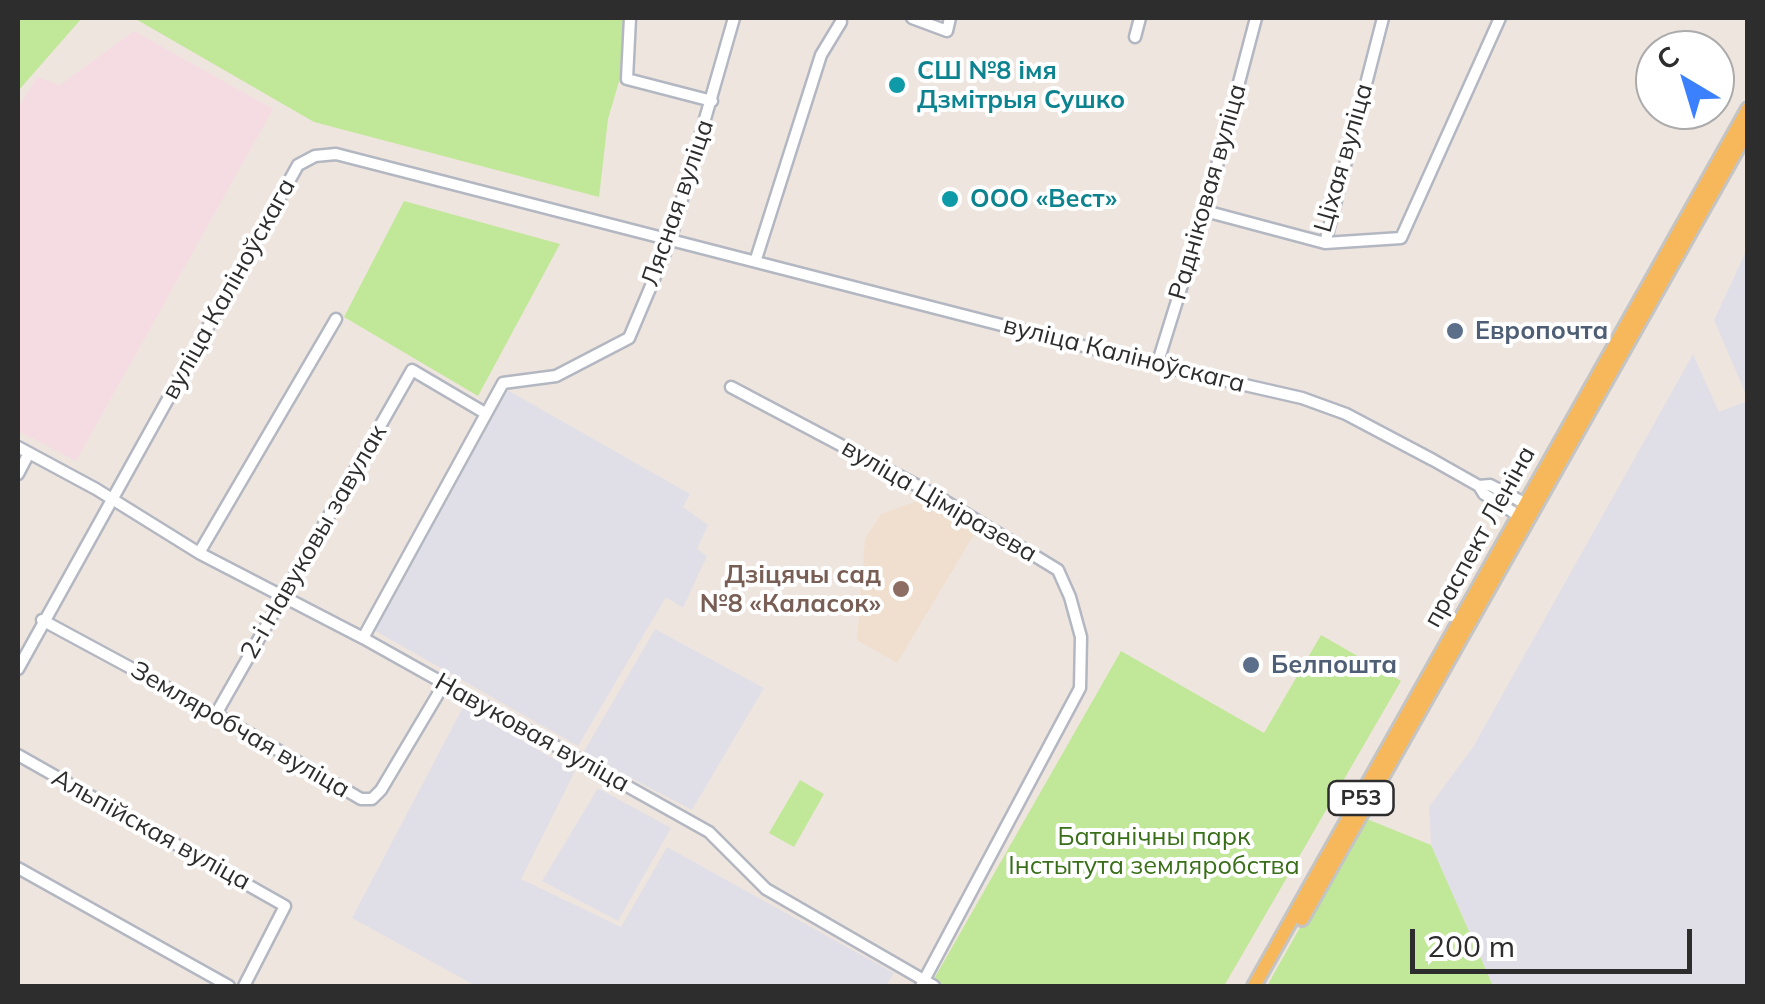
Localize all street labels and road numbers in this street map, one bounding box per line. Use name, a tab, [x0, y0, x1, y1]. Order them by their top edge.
street label: Ціхая вуліца	[1308, 80, 1380, 236]
street label: Радніковая вуліца	[1163, 81, 1253, 303]
street label: Лясная вуліца	[635, 116, 721, 290]
street label: вуліца Каліноўскага	[156, 173, 302, 405]
street label: вуліца Каліноўскага	[1000, 310, 1248, 400]
street label: 2-і Навуковы завулак	[235, 420, 393, 664]
street label: вуліца Ціміразева	[836, 433, 1042, 569]
street label: праспект Леніна	[1418, 441, 1542, 633]
street label: Земляробчая вуліца	[125, 655, 355, 805]
street label: Навуковая вуліца	[430, 667, 634, 799]
street label: Альпійская вуліца	[46, 763, 256, 897]
road number: Р53	[1328, 781, 1394, 815]

